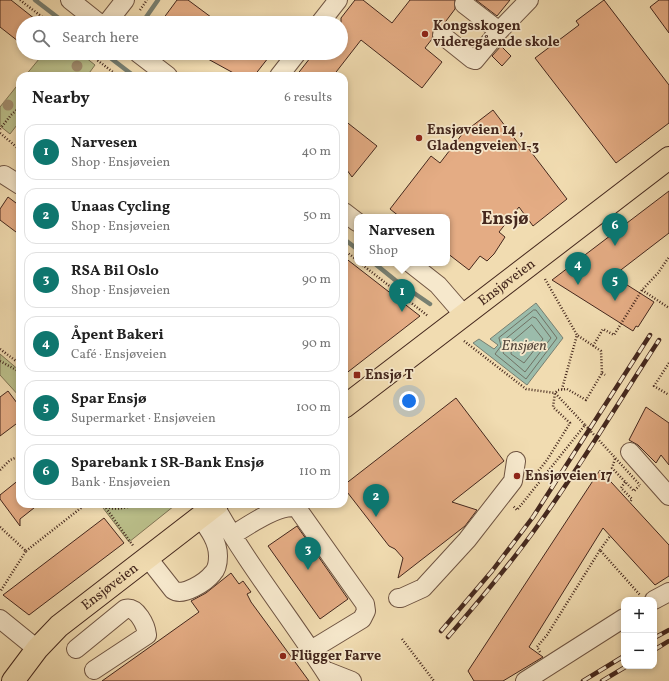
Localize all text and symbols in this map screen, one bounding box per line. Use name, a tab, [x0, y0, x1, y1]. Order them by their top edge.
search box	[16, 16, 348, 60]
place label: Kongsskogen videregående skole	[433, 17, 560, 52]
icon: search	[30, 27, 52, 49]
text: Search here	[62, 28, 139, 49]
marker: Kongsskogen videregående skole	[420, 29, 430, 39]
text: Nearby	[32, 87, 90, 110]
text: 6 results	[284, 89, 332, 107]
place label: Ensjøveien 14 , Gladengveien 1-3	[427, 121, 539, 156]
text: Narvesen	[71, 133, 137, 154]
marker: Ensjøveien 14 , Gladengveien 1-3	[414, 133, 424, 143]
text: 1	[43, 143, 49, 161]
text: 40 m	[302, 143, 331, 161]
text: Shop · Ensjøveien	[71, 154, 170, 172]
text: Unaas Cycling	[71, 197, 170, 218]
text: 2	[43, 207, 49, 225]
text: 50 m	[303, 207, 331, 225]
district label: Ensjø	[481, 207, 529, 232]
pin: 6	[602, 213, 628, 246]
popup	[354, 214, 450, 266]
text: Shop · Ensjøveien	[71, 218, 170, 236]
text: Narvesen	[369, 221, 435, 242]
text: Shop	[369, 242, 398, 260]
pin: 4	[565, 252, 591, 285]
street label: Ensjøveien	[474, 254, 539, 310]
text: RSA Bil Oslo	[71, 261, 159, 282]
pin: 5	[602, 268, 628, 301]
text: 3	[43, 271, 49, 289]
text: 90 m	[302, 271, 331, 289]
pin: 1	[389, 279, 415, 312]
text: Shop · Ensjøveien	[71, 282, 170, 300]
text: Åpent Bakeri	[71, 325, 164, 346]
text: 4	[42, 335, 50, 353]
text: 90 m	[302, 335, 331, 353]
water label: Ensjøen	[501, 336, 547, 357]
text: Café · Ensjøveien	[71, 346, 167, 364]
place label: Ensjø T	[365, 366, 414, 385]
marker: Ensjø T	[352, 370, 362, 380]
text: Spar Ensjø	[71, 389, 147, 410]
your location	[399, 391, 419, 411]
text: 5	[43, 399, 49, 417]
text: 100 m	[296, 399, 331, 417]
text: Supermarket · Ensjøveien	[71, 410, 216, 428]
text: Sparebank 1 SR-Bank Ensjø	[71, 453, 264, 474]
text: 6	[42, 463, 50, 481]
text: 110 m	[299, 463, 331, 481]
place label: Ensjøveien 17	[525, 467, 613, 486]
marker: Ensjøveien 17	[512, 471, 522, 481]
text: Bank · Ensjøveien	[71, 474, 171, 492]
pin: 2	[363, 484, 389, 517]
pin: 3	[295, 537, 321, 570]
street label: Ensjøveien	[77, 559, 142, 615]
map controls	[621, 597, 657, 669]
button: +	[621, 597, 657, 633]
button: −	[621, 633, 657, 669]
place label: Flügger Farve	[291, 647, 381, 666]
marker: Flügger Farve	[278, 651, 288, 661]

